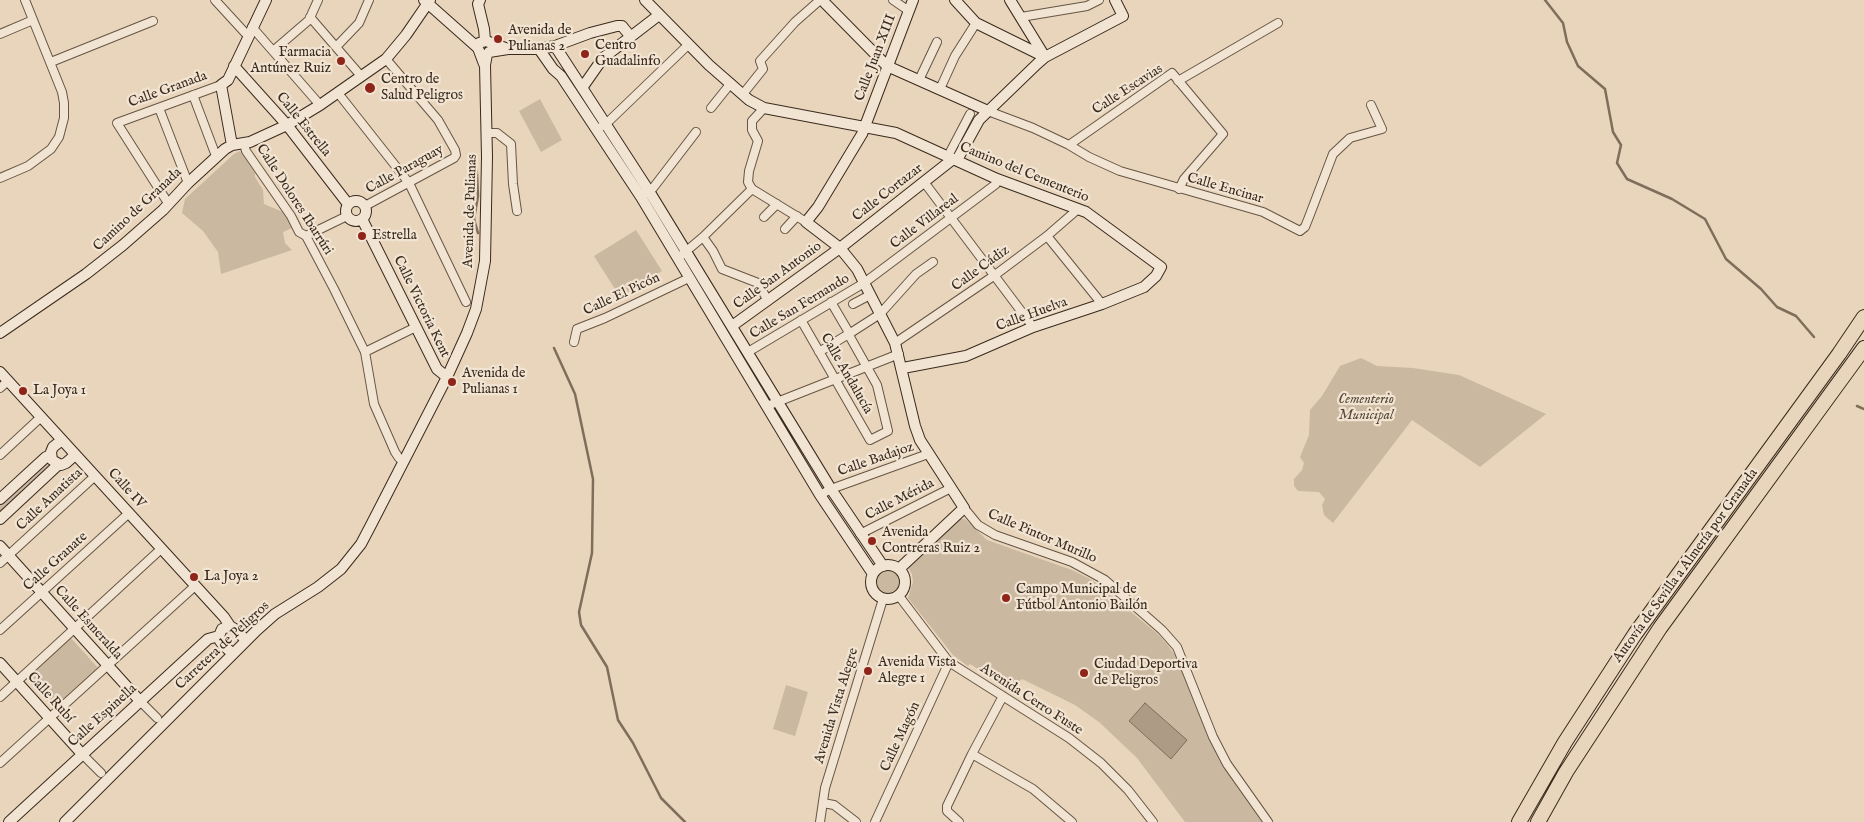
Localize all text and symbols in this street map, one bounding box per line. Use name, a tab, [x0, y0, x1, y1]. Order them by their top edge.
street label: Calle Juan XIII	[852, 12, 900, 104]
place label: Avenida de Pulianas 2	[508, 23, 571, 56]
marker: Avenida de Pulianas 2	[492, 33, 504, 45]
place label: Centro Guadalinfo	[595, 38, 661, 70]
place label: Farmacia Antúnez Ruiz	[251, 45, 331, 78]
marker: Centro Guadalinfo	[579, 48, 591, 60]
marker: Farmacia Antúnez Ruiz	[335, 55, 347, 67]
street label: Calle Escavias	[1090, 61, 1166, 119]
street label: Calle Granada	[126, 68, 210, 112]
place label: Centro de Salud Peligros	[381, 72, 463, 104]
marker: Centro de Salud Peligros	[363, 81, 377, 95]
street label: Calle Estrella	[272, 89, 334, 161]
street label: Camino del Cementerio	[957, 139, 1091, 207]
street label: Calle Dolores Ibarrúri	[252, 141, 336, 259]
street label: Calle Paraguay	[363, 142, 447, 198]
street label: Avenida de Pulianas	[461, 154, 481, 268]
street label: Calle Cortazar	[850, 160, 926, 226]
street label: Camino de Granada	[90, 165, 186, 255]
street label: Calle Encinar	[1185, 170, 1265, 208]
street label: Calle Villareal	[888, 191, 962, 253]
place label: Estrella	[372, 228, 417, 244]
marker: Estrella	[356, 230, 368, 242]
street label: Calle San Antonio	[731, 238, 825, 314]
street label: Calle Cádiz	[949, 243, 1013, 295]
street label: Calle Victoria Kent	[389, 253, 453, 361]
street label: Calle El Picón	[581, 270, 663, 320]
street label: Calle San Fernando	[747, 271, 853, 343]
street label: Calle Huelva	[994, 294, 1070, 336]
street label: Calle Andalucía	[816, 331, 876, 417]
place label: Avenida de Pulianas 1	[462, 366, 525, 398]
marker: Avenida de Pulianas 1	[446, 376, 458, 388]
place label: La Joya 1	[33, 383, 86, 399]
marker: La Joya 1	[17, 385, 29, 397]
park label: Cementerio Municipal	[1338, 392, 1394, 424]
street label: Calle Badajoz	[836, 439, 916, 481]
street label: Calle Amatista	[14, 465, 86, 535]
street label: Calle IV	[104, 465, 148, 513]
street label: Autovía de Sevilla a Almería por Granada	[1610, 466, 1762, 666]
street label: Calle Mérida	[863, 476, 937, 524]
street label: Calle Pintor Murillo	[985, 506, 1099, 568]
place label: Avenida Contreras Ruiz 2	[882, 525, 980, 558]
street label: Calle Granate	[21, 529, 91, 595]
marker: Avenida Contreras Ruiz 2	[866, 535, 878, 547]
place label: La Joya 2	[204, 569, 258, 585]
marker: La Joya 2	[188, 571, 200, 583]
place label: Campo Municipal de Fútbol Antonio Bailón	[1016, 582, 1147, 614]
street label: Calle Esmeralda	[50, 583, 126, 663]
marker: Campo Municipal de Fútbol Antonio Bailón	[1000, 592, 1012, 604]
street label: Carretera de Peligros	[173, 598, 273, 694]
street label: Avenida Vista Alegre	[811, 646, 863, 766]
place label: Avenida Vista Alegre 1	[878, 655, 956, 688]
place label: Ciudad Deportiva de Peligros	[1094, 657, 1197, 690]
street label: Avenida Cerro Fuste	[977, 661, 1085, 739]
marker: Avenida Vista Alegre 1	[862, 665, 874, 677]
marker: Ciudad Deportiva de Peligros	[1078, 667, 1090, 679]
street label: Calle Rubí	[23, 669, 77, 727]
street label: Calle Espinella	[65, 681, 141, 751]
street label: Calle Magón	[878, 700, 924, 774]

